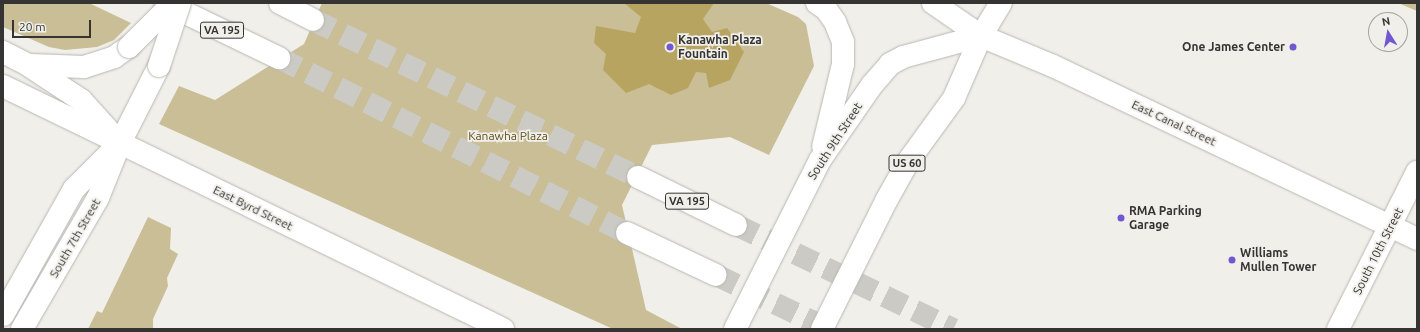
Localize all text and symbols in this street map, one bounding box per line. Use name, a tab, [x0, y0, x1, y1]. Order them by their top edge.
scale bar	[14, 12, 93, 38]
north arrow	[1368, 12, 1408, 52]
text: N	[1381, 15, 1391, 28]
text: 20 m	[19, 20, 46, 33]
road number: VA 195	[200, 21, 244, 39]
place label: Kanawha Plaza Fountain	[678, 33, 762, 61]
place label: One James Center	[1182, 40, 1285, 54]
marker: Kanawha Plaza Fountain	[665, 42, 675, 52]
marker: One James Center	[1288, 42, 1298, 52]
street label: East Canal Street	[1129, 97, 1219, 149]
street label: South 9th Street	[805, 100, 865, 182]
park label: Kanawha Plaza	[468, 129, 548, 143]
road number: US 60	[888, 154, 926, 172]
street label: East Byrd Street	[211, 183, 295, 233]
road number: VA 195	[665, 192, 709, 210]
street label: South 7th Street	[46, 196, 104, 280]
place label: RMA Parking Garage	[1129, 204, 1202, 232]
street label: South 10th Street	[1350, 205, 1406, 297]
marker: RMA Parking Garage	[1116, 213, 1126, 223]
place label: Williams Mullen Tower	[1240, 246, 1316, 274]
marker: Williams Mullen Tower	[1227, 255, 1237, 265]

